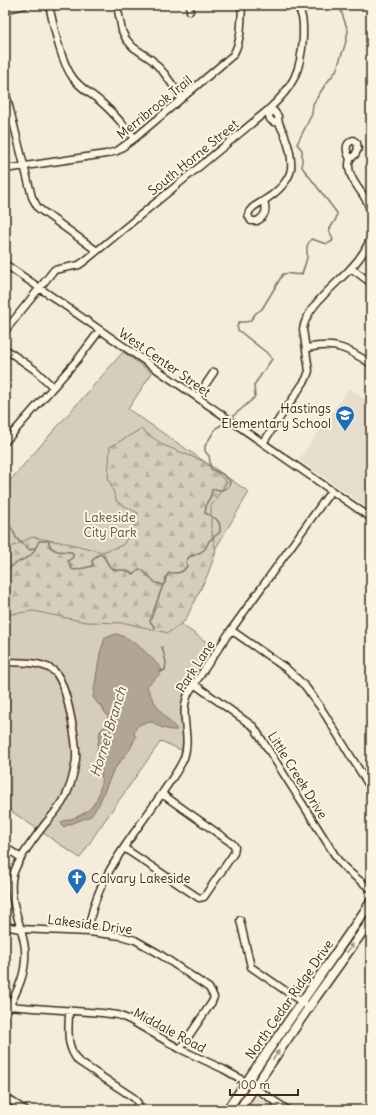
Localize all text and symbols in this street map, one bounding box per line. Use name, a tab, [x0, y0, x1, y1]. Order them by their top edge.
street label: Merribrook Trail	[113, 72, 195, 143]
street label: South Horne Street	[145, 115, 242, 199]
street label: West Center Street	[115, 324, 215, 401]
place label: Hastings Elementary School	[221, 400, 331, 432]
school or university icon: Hastings Elementary School	[334, 404, 356, 432]
park label: Lakeside City Park	[83, 509, 137, 541]
street label: Park Lane	[172, 637, 219, 696]
water label: Hornet Branch	[86, 684, 131, 779]
street label: Little Creek Drive	[264, 729, 331, 822]
church icon: Calvary Lakeside	[66, 867, 88, 895]
place label: Calvary Lakeside	[91, 870, 191, 887]
street label: Lakeside Drive	[47, 911, 133, 938]
street label: North Cedar Ridge Drive	[242, 936, 337, 1062]
one-way arrow	[346, 943, 354, 954]
street label: Middale Road	[131, 1004, 209, 1057]
one-way arrow	[273, 1050, 280, 1061]
scale bar	[230, 1071, 298, 1097]
text: 100 m	[236, 1077, 270, 1092]

